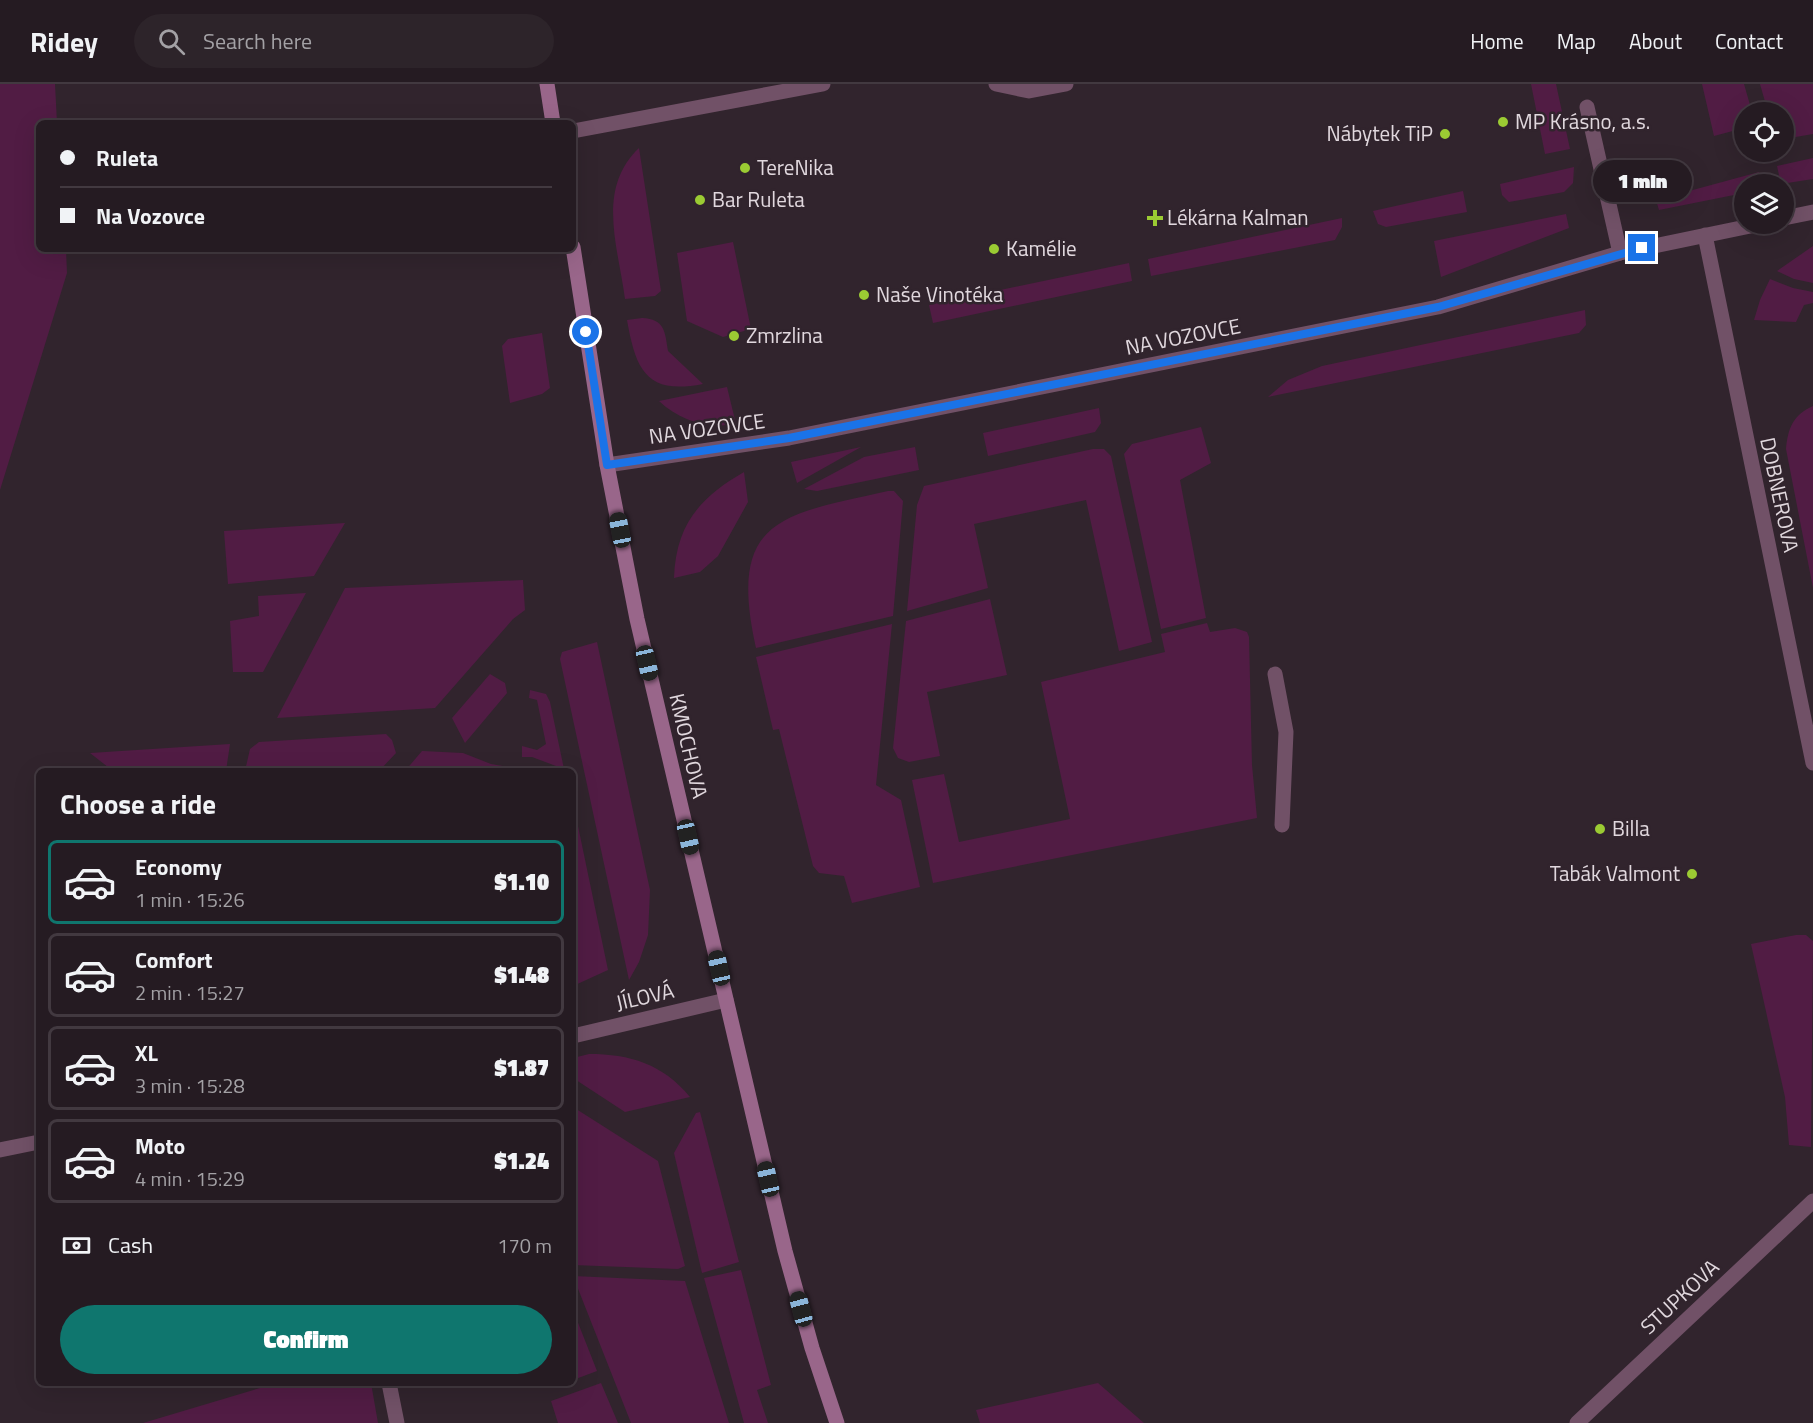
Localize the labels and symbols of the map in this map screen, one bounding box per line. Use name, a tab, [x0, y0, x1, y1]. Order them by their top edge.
place label: MP Krásno, a.s.	[1515, 105, 1650, 137]
marker: MP Krásno, a.s.	[1496, 115, 1510, 129]
place label: Nábytek TiP	[1327, 117, 1433, 149]
marker: Nábytek TiP	[1438, 127, 1452, 141]
place label: TereNika	[757, 151, 834, 183]
marker: TereNika	[738, 161, 752, 175]
callout: 1 min	[1592, 161, 1692, 203]
place label: Bar Ruleta	[712, 183, 805, 215]
marker: Bar Ruleta	[693, 193, 707, 207]
place label: Lékárna Kalman	[1167, 201, 1308, 233]
marker: Lékárna Kalman	[1148, 211, 1162, 225]
place label: Kamélie	[1006, 232, 1077, 264]
route end	[1628, 234, 1655, 261]
marker: Kamélie	[987, 242, 1001, 256]
place label: Naše Vinotéka	[876, 278, 1004, 310]
marker: Naše Vinotéka	[857, 288, 871, 302]
street label: NA VOZOVCE	[1122, 309, 1243, 363]
route start	[572, 318, 599, 345]
place label: Zmrzlina	[746, 319, 823, 351]
marker: Zmrzlina	[727, 329, 741, 343]
street label: NA VOZOVCE	[647, 404, 767, 452]
street label: DOBNEROVA	[1752, 434, 1808, 556]
car	[608, 511, 632, 549]
car	[634, 643, 660, 683]
street label: KMOCHOVA	[661, 690, 717, 802]
place label: Billa	[1612, 812, 1650, 844]
car	[675, 817, 701, 857]
marker: Billa	[1593, 822, 1607, 836]
place label: Tabák Valmont	[1550, 857, 1681, 889]
marker: Tabák Valmont	[1685, 867, 1699, 881]
car	[706, 948, 732, 988]
street label: JÍLOVÁ	[613, 974, 677, 1018]
car	[755, 1159, 781, 1199]
street label: STUPKOVA	[1633, 1251, 1726, 1341]
car	[788, 1289, 814, 1329]

